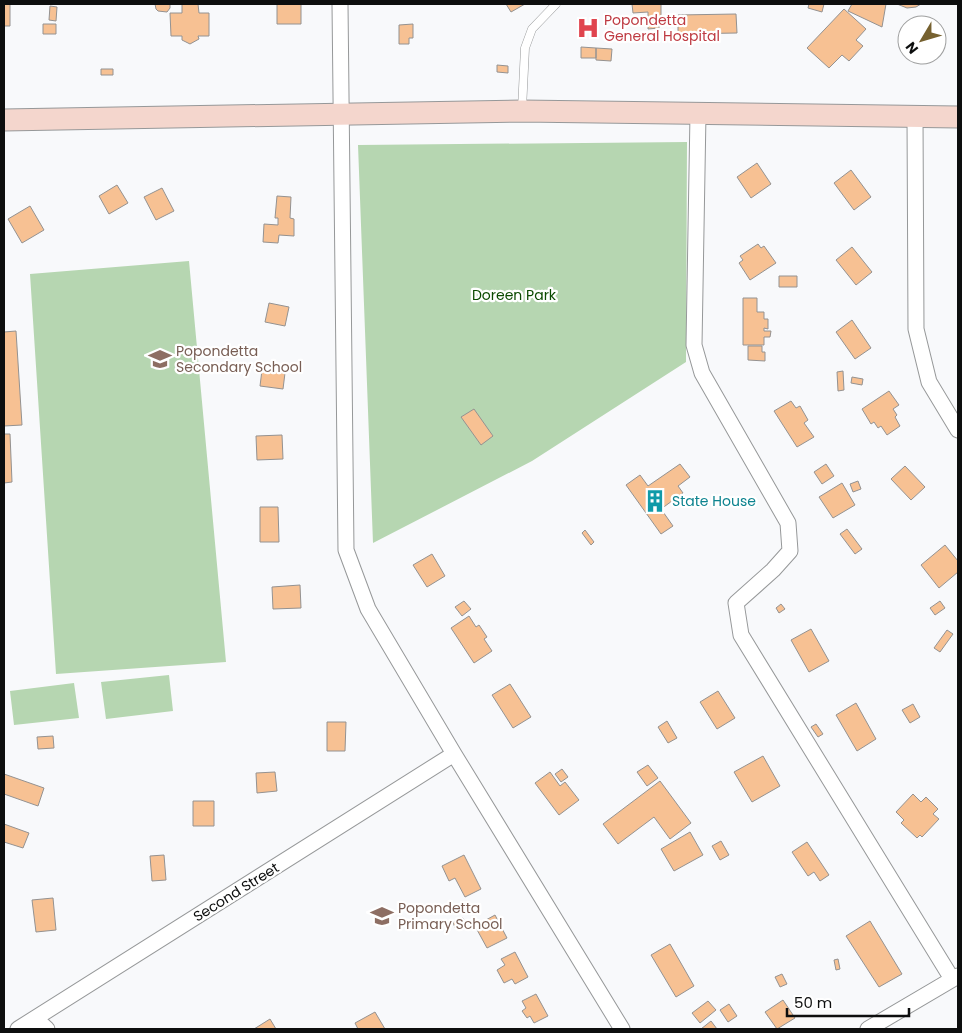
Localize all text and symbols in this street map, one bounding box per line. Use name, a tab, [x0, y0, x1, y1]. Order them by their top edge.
place label: Popondetta General Hospital	[604, 10, 720, 46]
hospital icon: Popondetta General Hospital	[575, 15, 601, 41]
north arrow	[897, 15, 947, 65]
text: N	[901, 38, 923, 58]
park label: Doreen Park	[472, 285, 557, 305]
place label: Popondetta Secondary School	[176, 341, 302, 377]
school or university icon: Popondetta Secondary School	[147, 346, 173, 372]
building icon: State House	[642, 488, 668, 514]
place label: State House	[672, 491, 756, 511]
street label: Second Street	[189, 858, 283, 926]
place label: Popondetta Primary School	[398, 898, 503, 934]
school or university icon: Popondetta Primary School	[369, 903, 395, 929]
scale bar	[787, 986, 910, 1018]
text: 50 m	[794, 992, 832, 1013]

